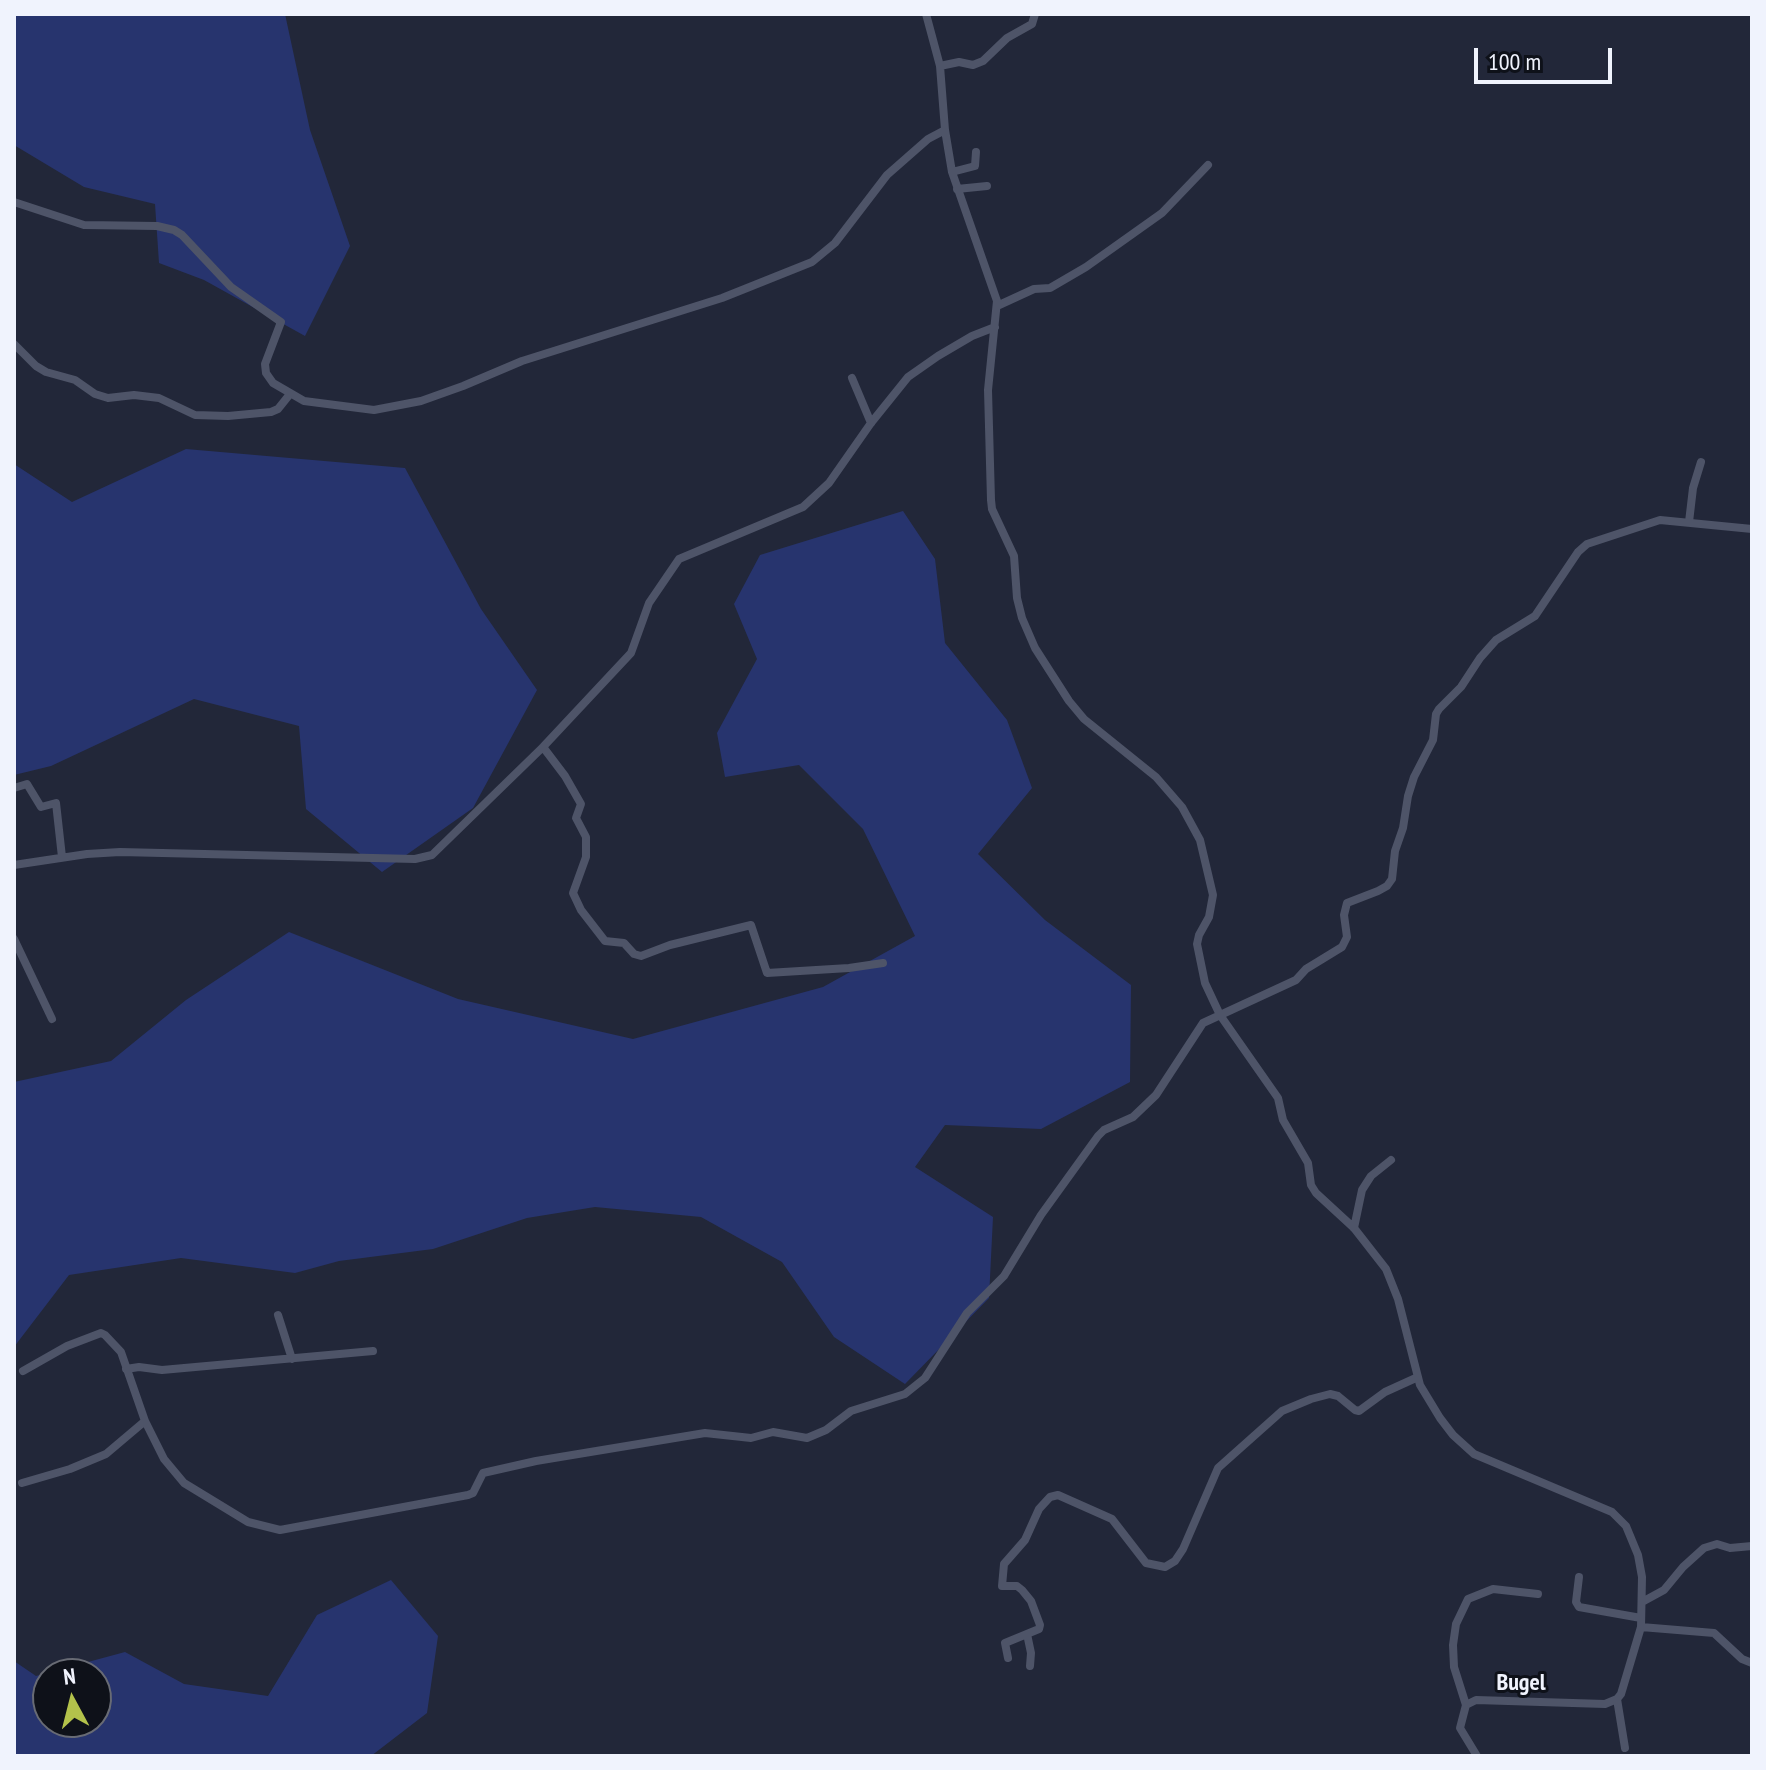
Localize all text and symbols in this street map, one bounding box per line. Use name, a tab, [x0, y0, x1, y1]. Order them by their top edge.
scale bar	[1478, 32, 1616, 82]
text: 100 m	[1488, 46, 1541, 77]
north arrow	[32, 1658, 112, 1738]
text: N	[62, 1662, 77, 1691]
district label: Bugel	[1496, 1669, 1546, 1697]

